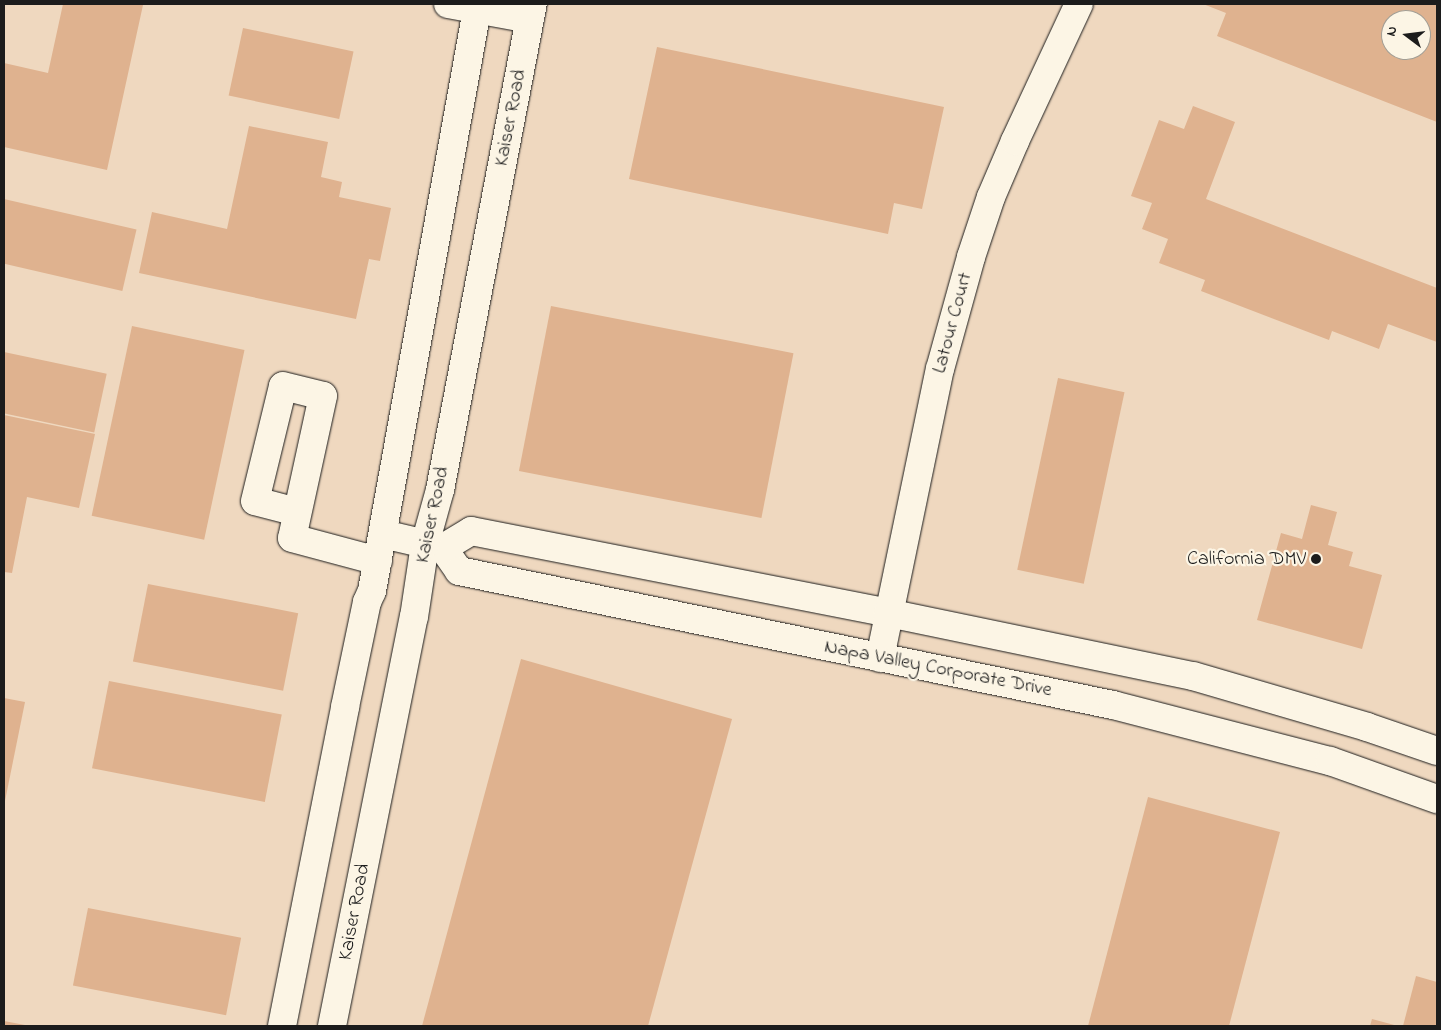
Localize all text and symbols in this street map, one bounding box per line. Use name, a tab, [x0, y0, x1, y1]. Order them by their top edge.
north arrow	[1381, 10, 1431, 60]
text: N	[1381, 24, 1403, 39]
street label: Kaiser Road	[490, 68, 532, 168]
street label: Latour Court	[928, 270, 978, 376]
street label: Kaiser Road	[411, 465, 455, 565]
place label: California DMV	[1187, 547, 1306, 571]
marker: California DMV	[1310, 553, 1322, 565]
street label: Napa Valley Corporate Drive	[822, 635, 1054, 703]
street label: Kaiser Road	[334, 862, 376, 962]

